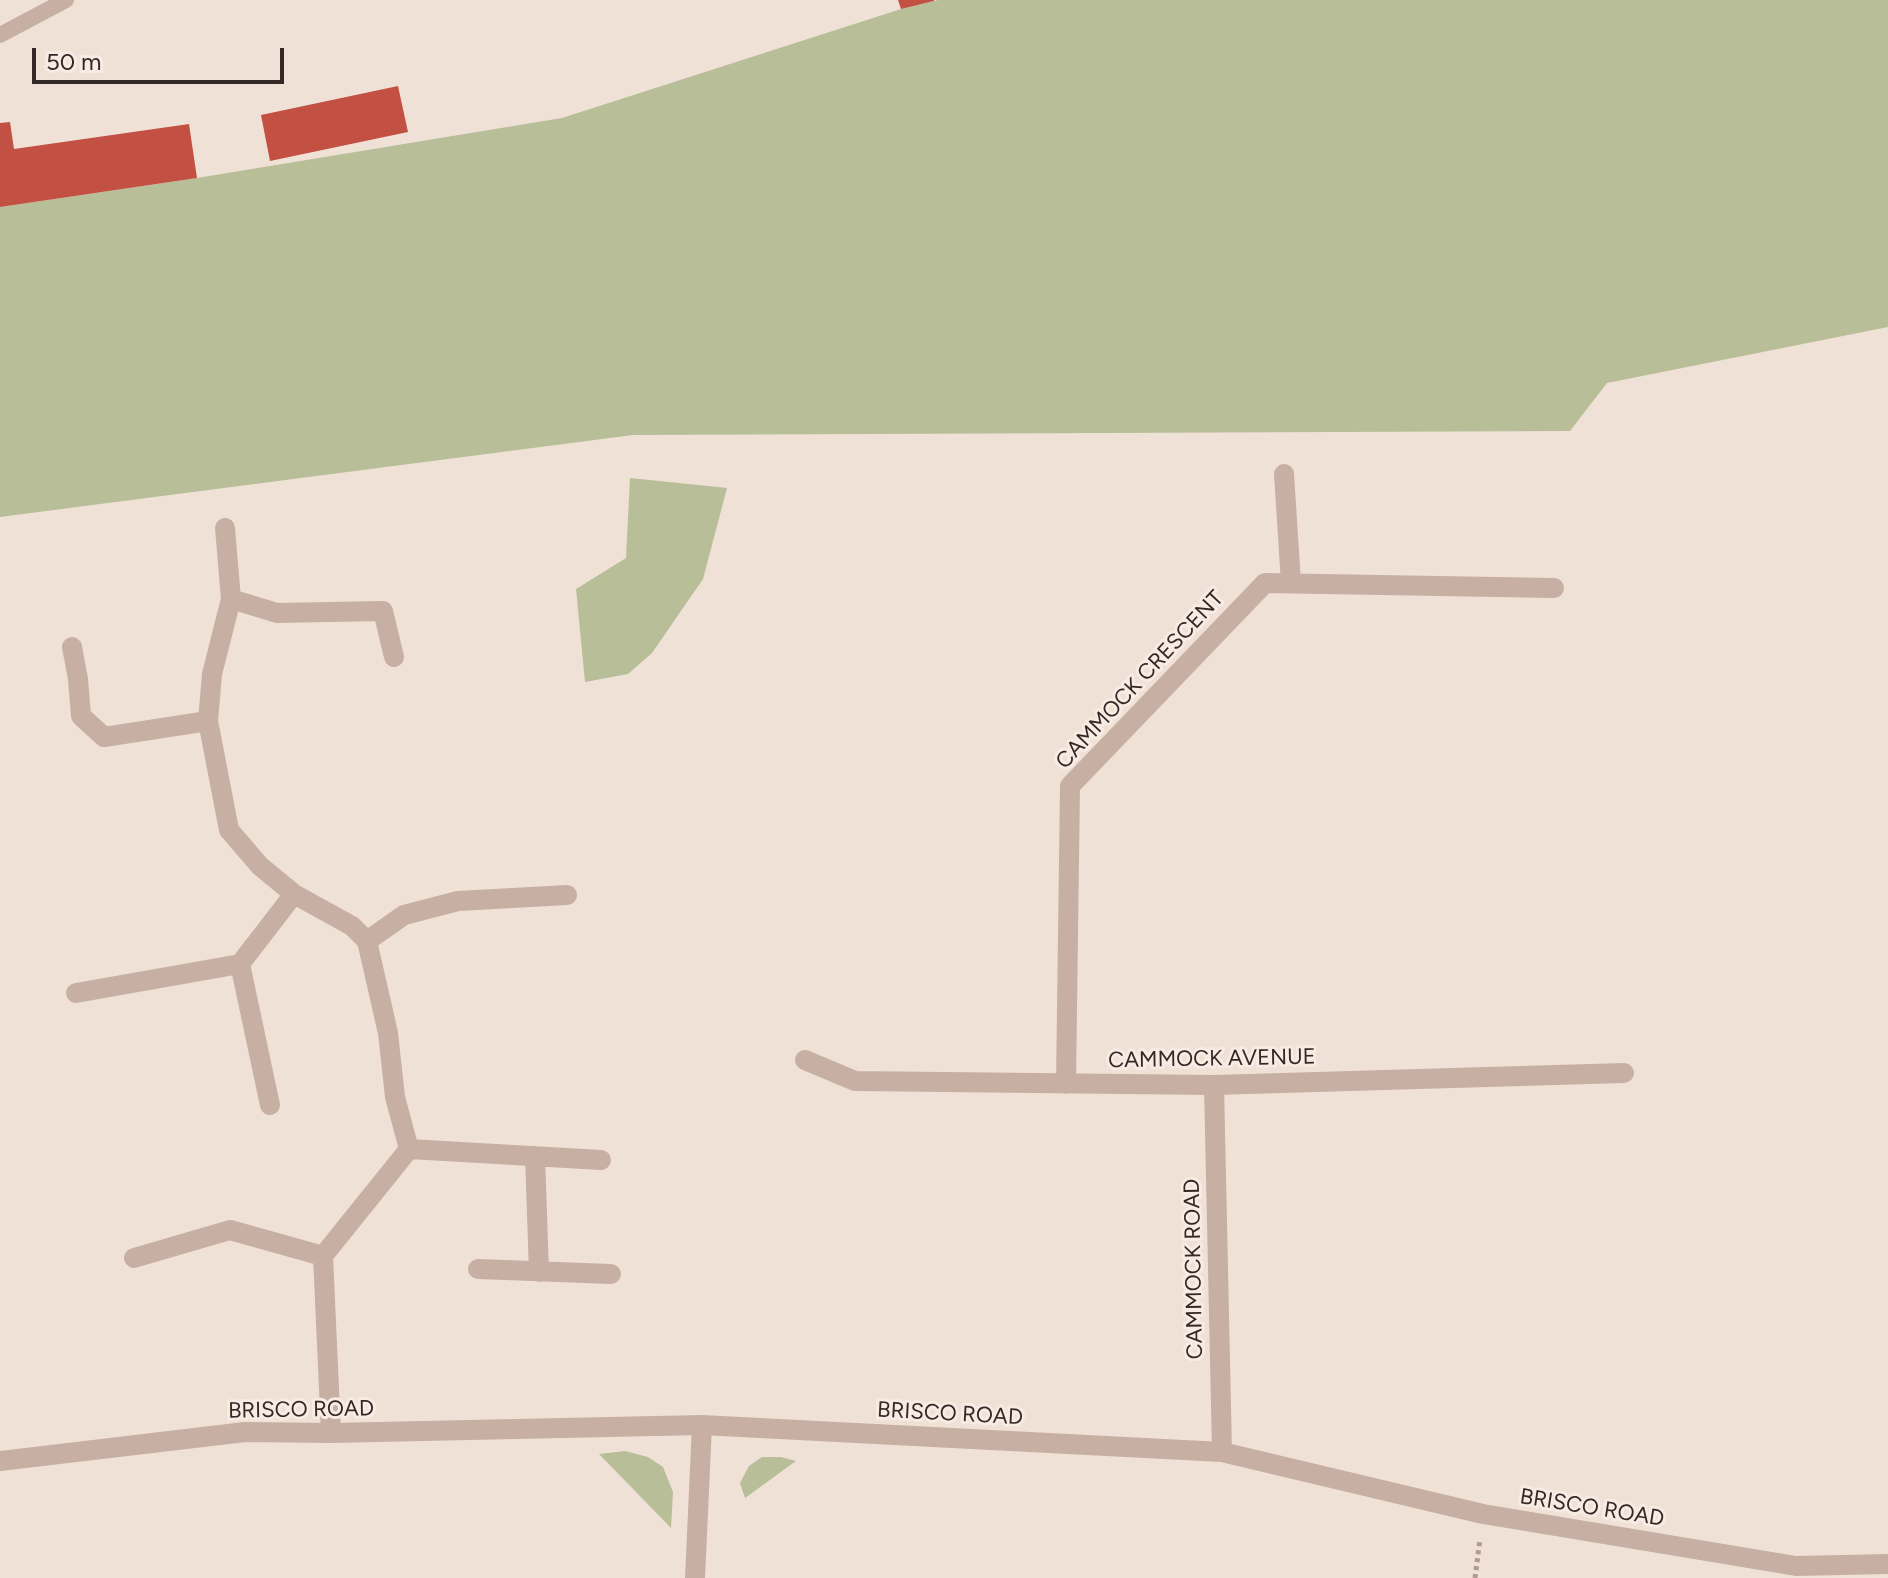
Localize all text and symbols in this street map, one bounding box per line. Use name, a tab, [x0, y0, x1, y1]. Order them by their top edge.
scale bar	[36, 32, 288, 82]
text: 50 m	[46, 47, 102, 76]
street label: CAMMOCK CRESCENT	[1051, 585, 1229, 775]
street label: CAMMOCK AVENUE	[1108, 1044, 1316, 1074]
street label: CAMMOCK ROAD	[1179, 1178, 1209, 1360]
street label: BRISCO ROAD	[228, 1396, 374, 1424]
street label: BRISCO ROAD	[876, 1397, 1024, 1431]
street label: BRISCO ROAD	[1518, 1484, 1666, 1532]

